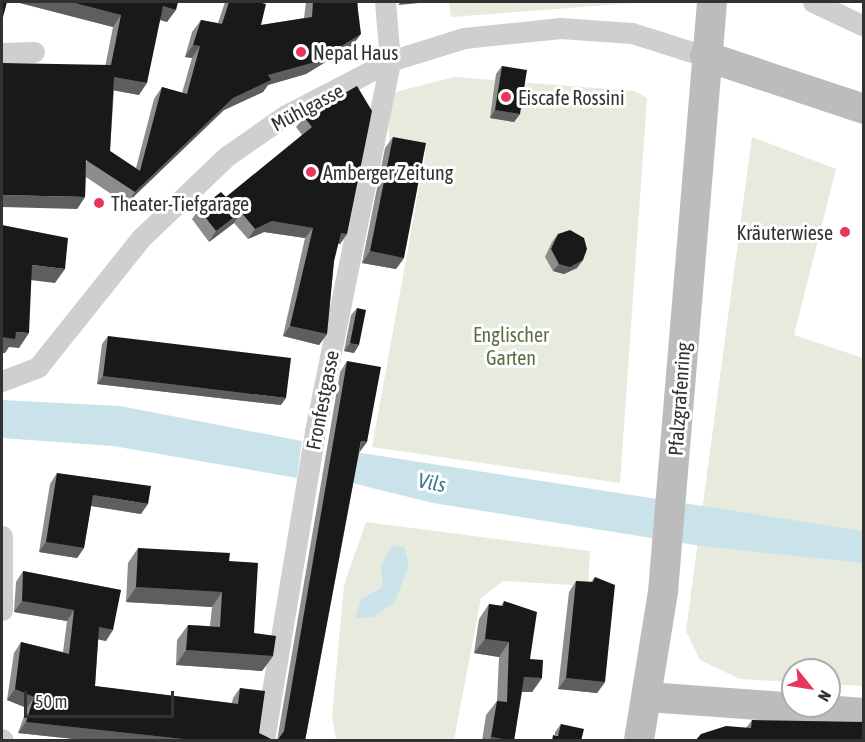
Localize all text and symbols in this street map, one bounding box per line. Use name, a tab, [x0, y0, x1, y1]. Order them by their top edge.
place label: Nepal Haus	[313, 40, 398, 64]
marker: Nepal Haus	[294, 45, 308, 59]
street label: Mühlgasse	[267, 78, 347, 136]
place label: Eiscafe Rossini	[518, 85, 625, 109]
marker: Eiscafe Rossini	[499, 90, 513, 104]
place label: Amberger Zeitung	[323, 160, 453, 184]
marker: Amberger Zeitung	[304, 165, 318, 179]
place label: Theater-Tiefgarage	[111, 191, 249, 215]
marker: Theater-Tiefgarage	[92, 196, 106, 210]
place label: Kräuterwiese	[736, 220, 833, 244]
marker: Kräuterwiese	[838, 225, 852, 239]
park label: Englischer Garten	[473, 322, 549, 369]
street label: Pfalzgrafenring	[663, 341, 695, 457]
street label: Fronfestgasse	[301, 348, 343, 452]
water label: Vils	[416, 467, 448, 497]
north arrow	[781, 658, 841, 718]
scale bar	[27, 679, 177, 717]
text: N	[815, 687, 835, 705]
text: 50 m	[35, 691, 67, 712]

